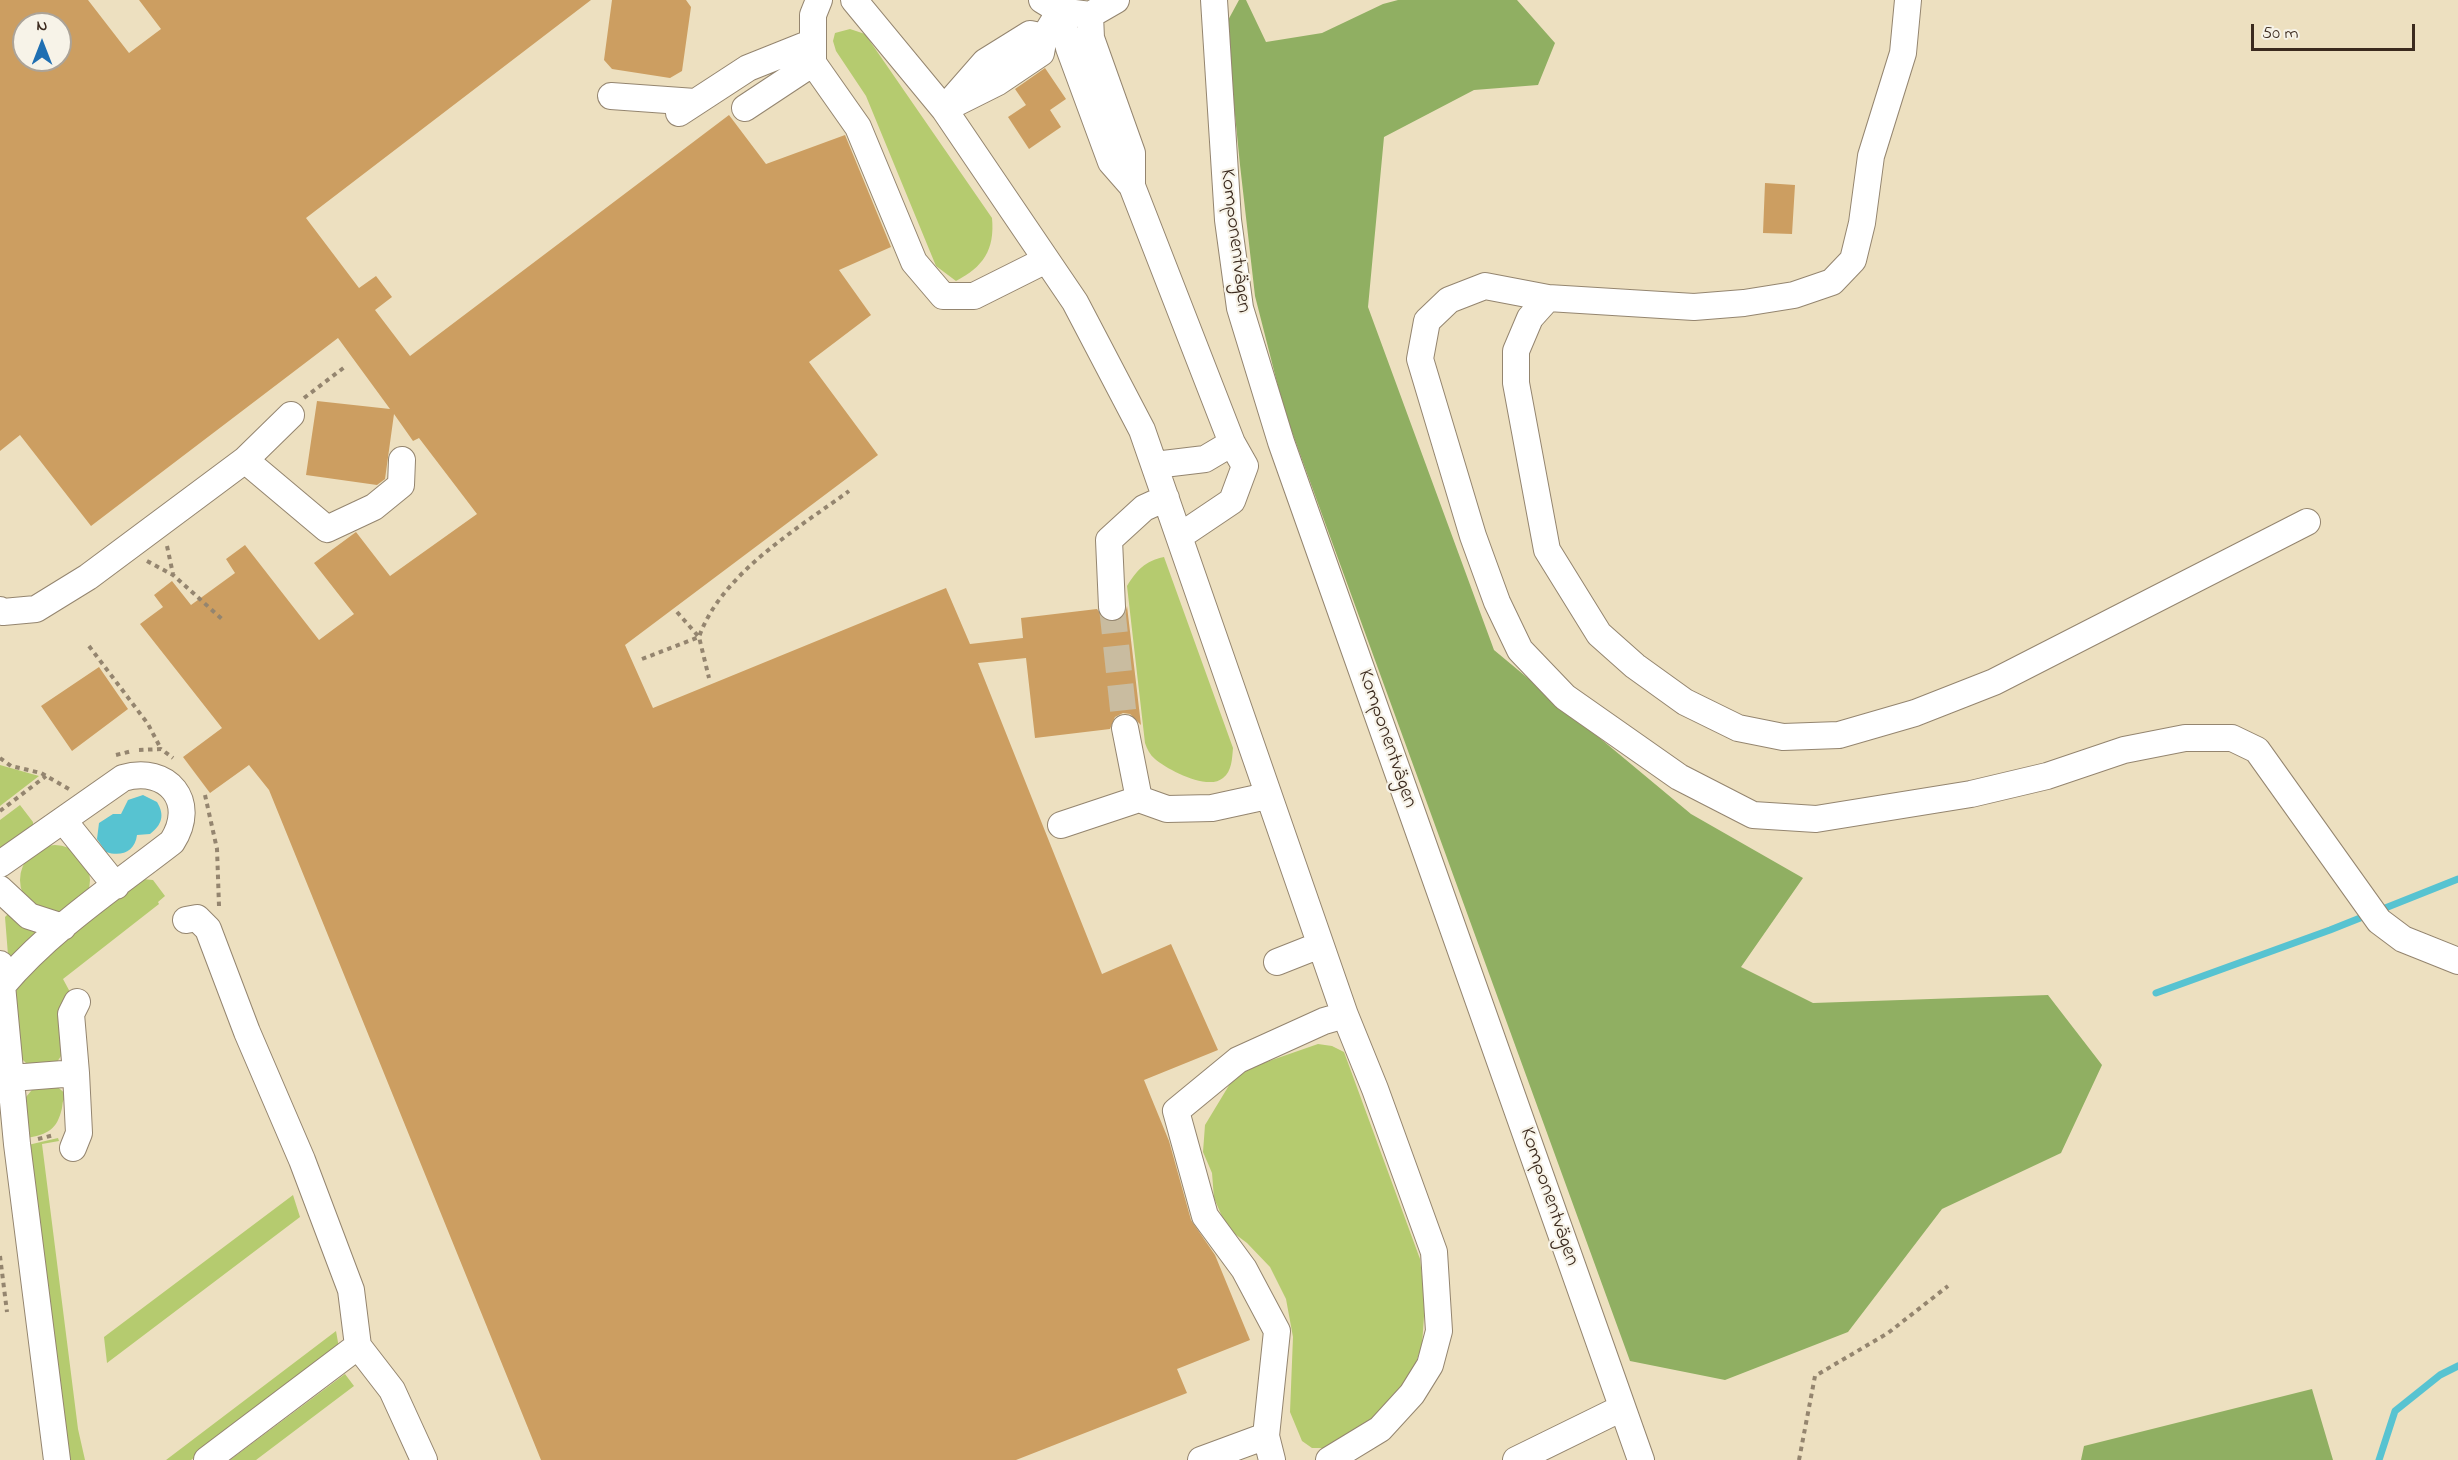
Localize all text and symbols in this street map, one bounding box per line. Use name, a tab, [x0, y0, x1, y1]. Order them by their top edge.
north arrow	[12, 12, 72, 72]
scale bar	[2254, 12, 2418, 50]
text: N	[37, 14, 47, 38]
text: 50 m	[2262, 21, 2299, 47]
street label: Komponentvägen	[1213, 168, 1255, 314]
street label: Komponentvägen	[1351, 666, 1421, 812]
street label: Komponentvägen	[1513, 1124, 1583, 1270]

